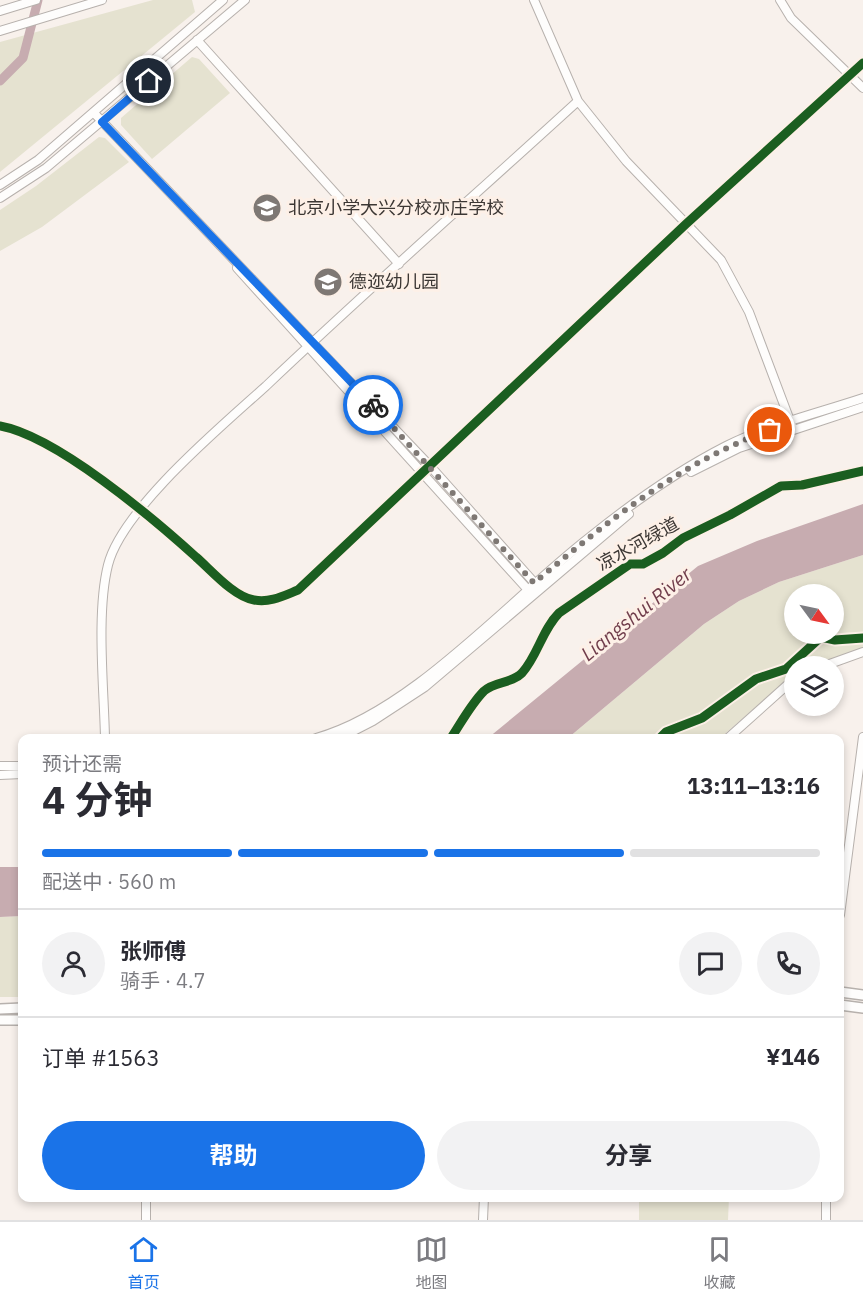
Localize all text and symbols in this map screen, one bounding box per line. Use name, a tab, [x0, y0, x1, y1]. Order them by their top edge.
pin	[123, 55, 174, 106]
icon: home	[132, 64, 165, 97]
school or university icon: 北京小学大兴分校亦庄学校	[251, 192, 283, 224]
place label: 北京小学大兴分校亦庄学校	[288, 196, 504, 219]
school or university icon: 德迩幼儿园	[312, 266, 344, 298]
place label: 德迩幼儿园	[349, 270, 439, 293]
courier	[343, 375, 403, 435]
icon: bike	[357, 389, 390, 422]
pin	[744, 404, 795, 455]
icon: bag	[753, 413, 786, 446]
street label: 凉水河绿道	[593, 512, 683, 575]
water label: Liangshui River	[575, 560, 697, 667]
north arrow	[784, 584, 844, 644]
map controls	[784, 584, 844, 716]
button: layers	[784, 656, 844, 716]
text: 预计还需	[42, 750, 122, 777]
text: 13:11–13:16	[687, 771, 820, 800]
text: 4 分钟	[42, 774, 153, 825]
text: 配送中 · 560 m	[42, 868, 176, 895]
button: person	[42, 932, 105, 995]
button: chat	[679, 932, 742, 995]
button: phone	[757, 932, 820, 995]
text: 张师傅	[120, 936, 186, 965]
text: 骑手 · 4.7	[120, 967, 205, 994]
text: ¥146	[766, 1042, 820, 1071]
text: 订单 #1563	[42, 1043, 160, 1072]
button: 帮助	[42, 1121, 425, 1190]
button: 分享	[437, 1121, 820, 1190]
tab: 首页	[127, 1233, 160, 1293]
tab: 地图	[415, 1233, 448, 1293]
tab: 收藏	[703, 1233, 736, 1293]

